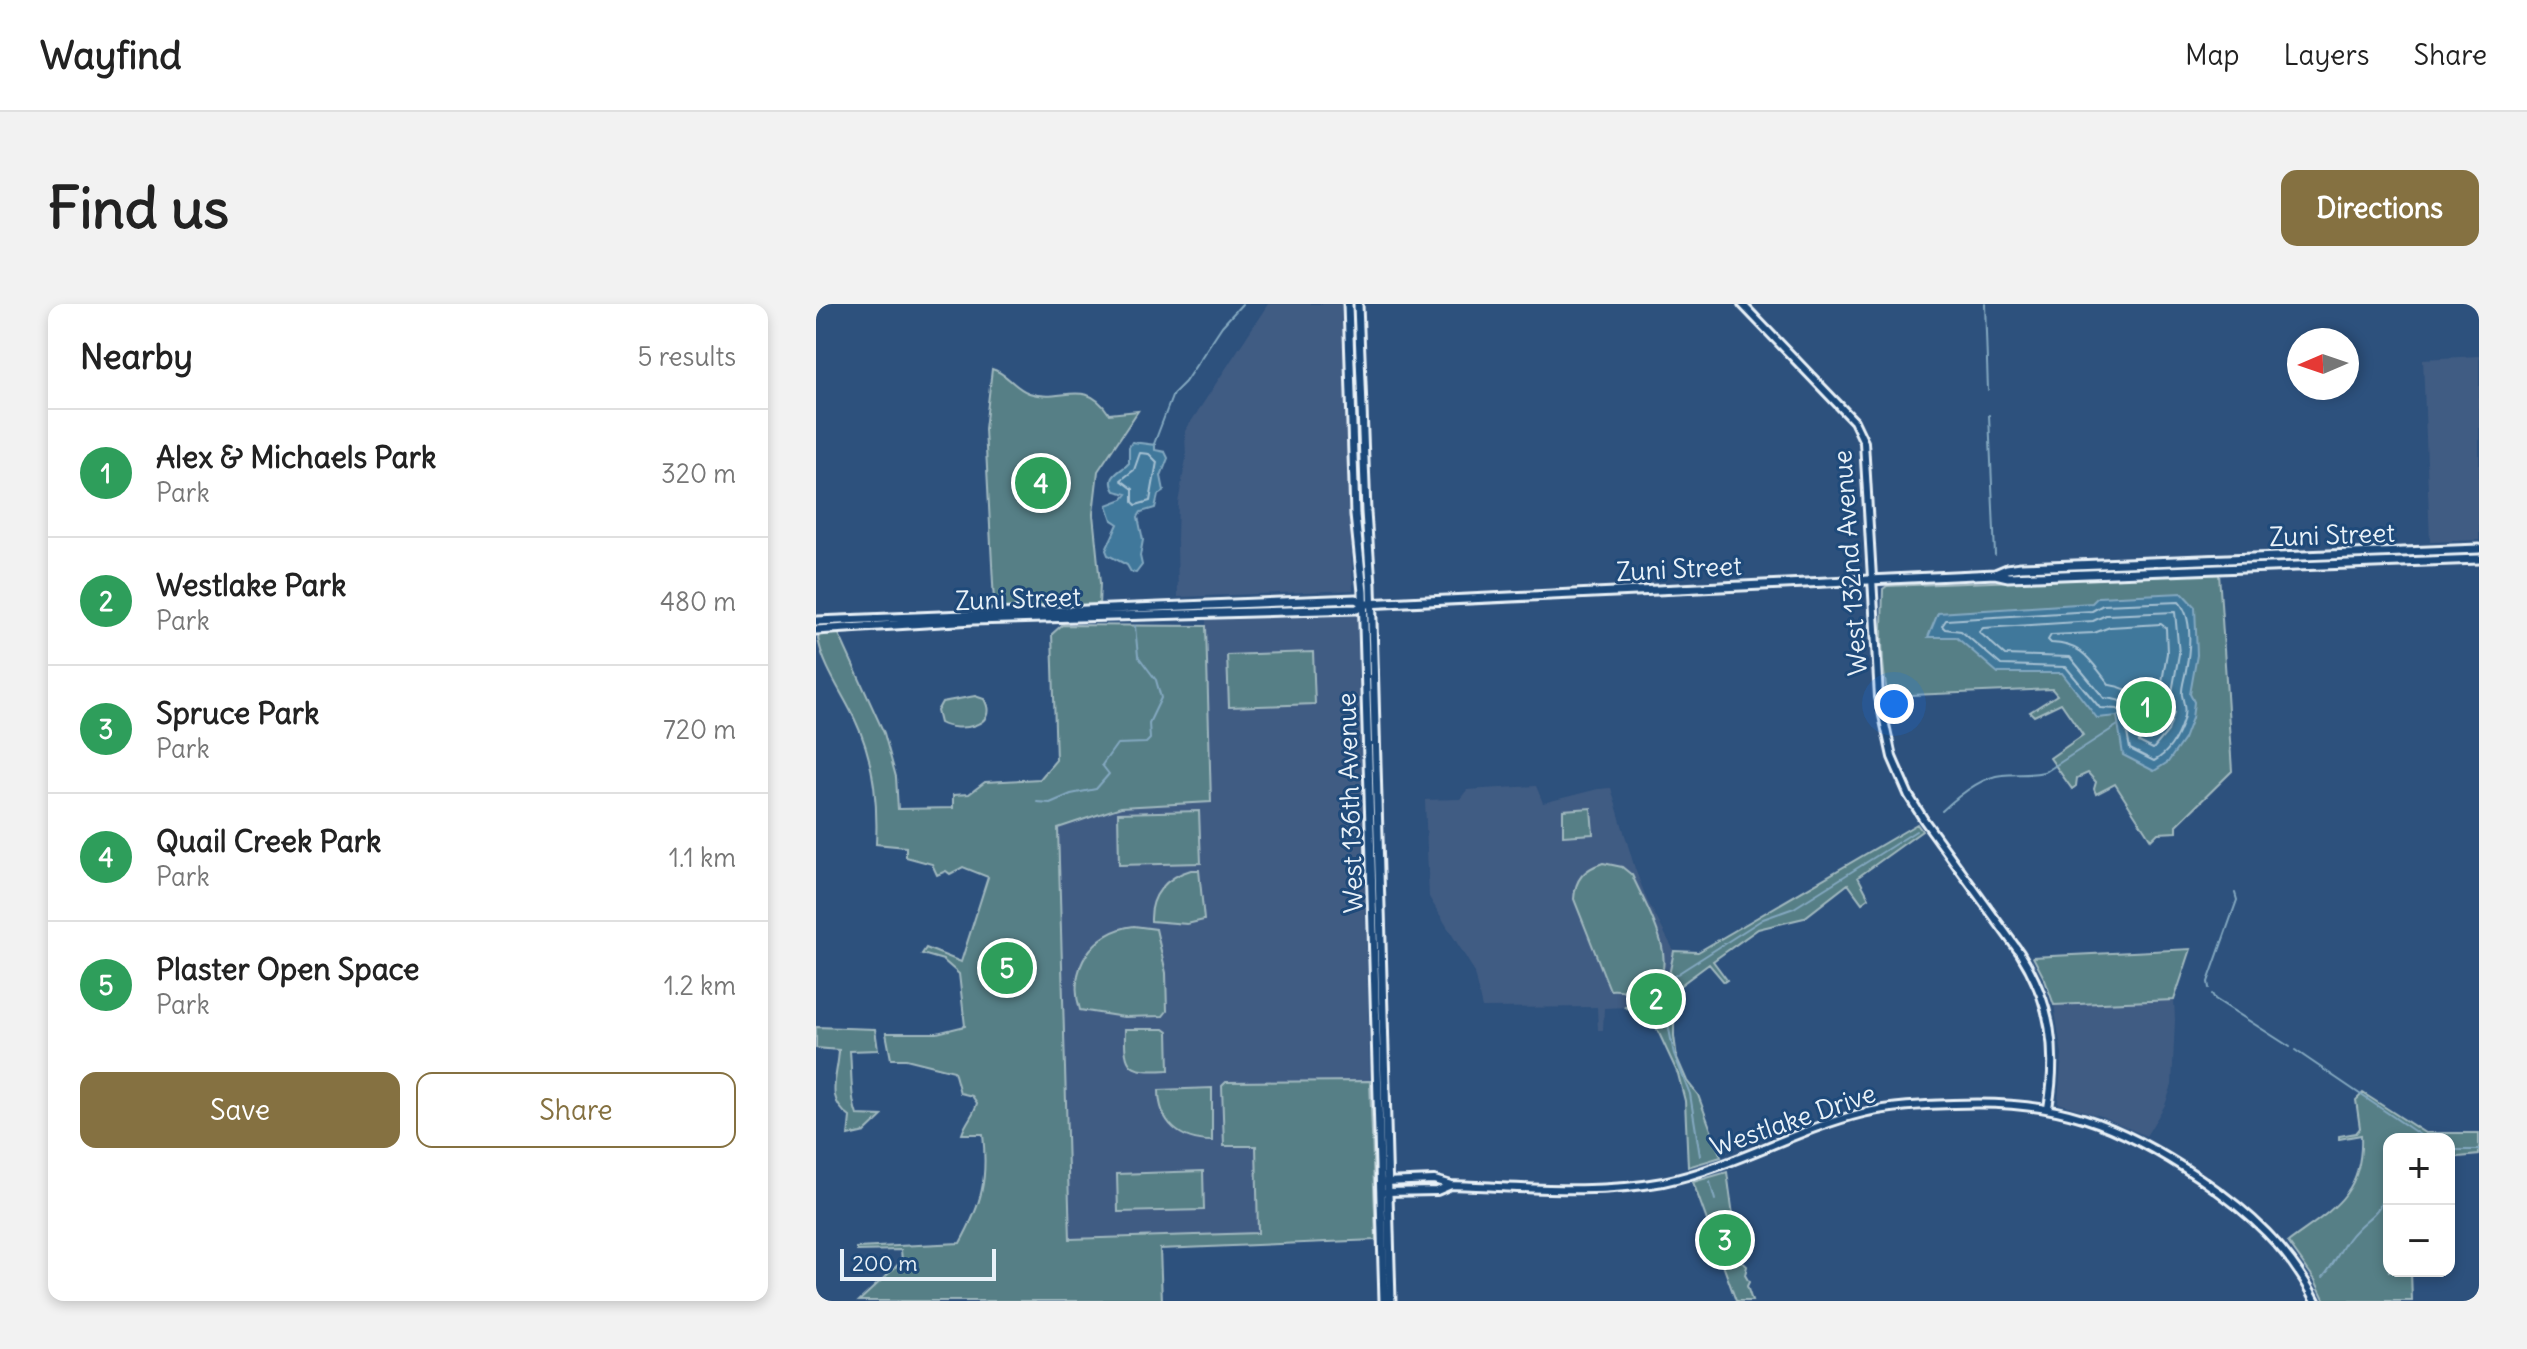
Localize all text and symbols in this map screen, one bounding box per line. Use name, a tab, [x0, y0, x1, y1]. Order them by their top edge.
text: Wayfind	[40, 32, 182, 79]
text: Map	[2185, 37, 2240, 73]
text: Layers	[2284, 37, 2370, 73]
text: Share	[2414, 37, 2487, 73]
button: Directions	[2281, 170, 2479, 246]
text: Find us	[48, 173, 229, 243]
north arrow	[2287, 328, 2359, 400]
text: Nearby	[80, 335, 193, 378]
text: 5 results	[638, 340, 736, 373]
text: Alex & Michaels Park	[156, 438, 436, 476]
street label: West 132nd Avenue	[1825, 449, 1874, 677]
pin: 4	[1015, 453, 1067, 513]
text: 1	[101, 457, 111, 490]
text: 320 m	[661, 457, 736, 490]
text: Park	[156, 476, 210, 509]
street label: Zuni Street	[2269, 516, 2396, 553]
street label: Zuni Street	[1615, 549, 1743, 588]
text: Westlake Park	[156, 566, 346, 604]
street label: Zuni Street	[955, 580, 1082, 617]
text: 2	[99, 585, 113, 618]
text: 480 m	[660, 585, 736, 618]
text: Park	[156, 604, 210, 637]
pin: 1	[2120, 677, 2172, 737]
your location	[1874, 684, 1914, 724]
street label: West 136th Avenue	[1329, 692, 1370, 914]
text: Spruce Park	[156, 694, 319, 732]
text: 3	[99, 713, 113, 746]
text: 720 m	[663, 713, 736, 746]
text: Park	[156, 732, 210, 765]
text: Quail Creek Park	[156, 822, 381, 860]
text: 4	[98, 841, 114, 874]
text: 1.1 km	[669, 841, 736, 874]
text: Park	[156, 860, 210, 893]
pin: 5	[981, 938, 1033, 998]
text: Plaster Open Space	[156, 950, 420, 988]
text: 5	[99, 969, 113, 1002]
text: 1.2 km	[664, 969, 736, 1002]
pin: 2	[1630, 969, 1682, 1029]
text: Park	[156, 988, 210, 1021]
button: Save	[80, 1072, 400, 1148]
button: Share	[416, 1072, 736, 1148]
street label: Westlake Drive	[1706, 1076, 1880, 1163]
map controls	[2383, 1133, 2455, 1277]
button: +	[2383, 1133, 2455, 1205]
button: −	[2383, 1205, 2455, 1277]
pin: 3	[1699, 1210, 1751, 1270]
scale bar	[840, 1245, 996, 1281]
text: 200 m	[852, 1249, 918, 1277]

